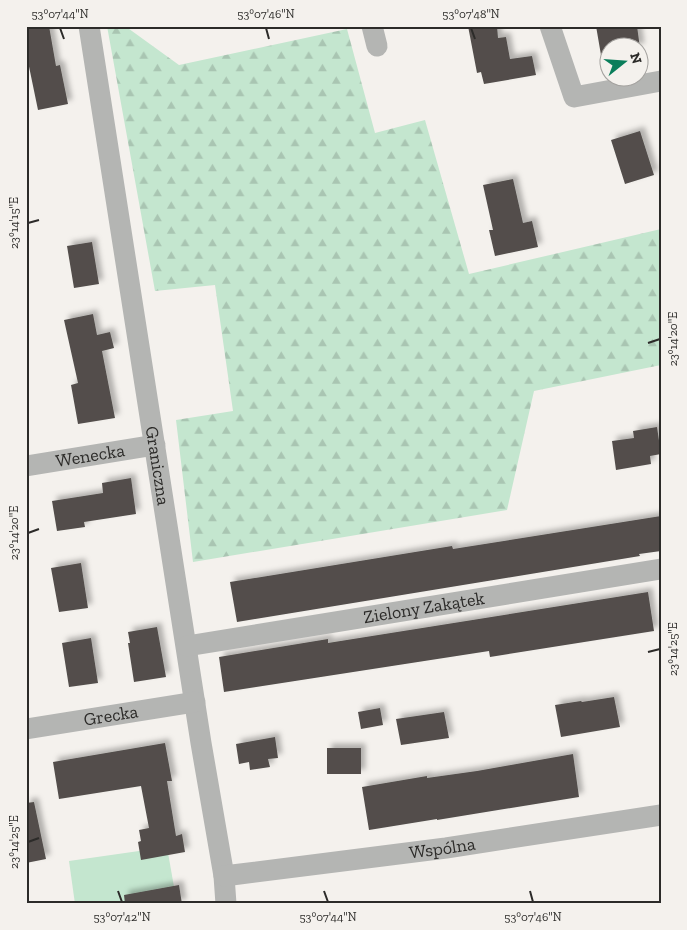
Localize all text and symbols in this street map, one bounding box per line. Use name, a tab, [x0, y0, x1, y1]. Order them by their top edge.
text: 53°07'44"N	[31, 7, 89, 21]
text: 53°07'46"N	[237, 7, 295, 21]
text: 53°07'48"N	[442, 7, 500, 21]
north arrow	[600, 38, 650, 88]
text: N	[626, 51, 646, 66]
text: 23°14'15"E	[7, 197, 21, 249]
text: 23°14'20"E	[666, 312, 680, 366]
street label: Graniczna	[141, 425, 175, 507]
street label: Wenecka	[54, 439, 127, 472]
text: 23°14'20"E	[7, 506, 21, 560]
street label: Zielony Zakątek	[362, 587, 487, 628]
text: 23°14'25"E	[666, 622, 680, 676]
street label: Grecka	[82, 700, 140, 731]
text: 23°14'25"E	[7, 815, 21, 869]
street label: Wspólna	[408, 833, 477, 864]
text: 53°07'42"N	[93, 910, 151, 924]
text: 53°07'44"N	[299, 910, 357, 924]
text: 53°07'46"N	[504, 910, 562, 924]

